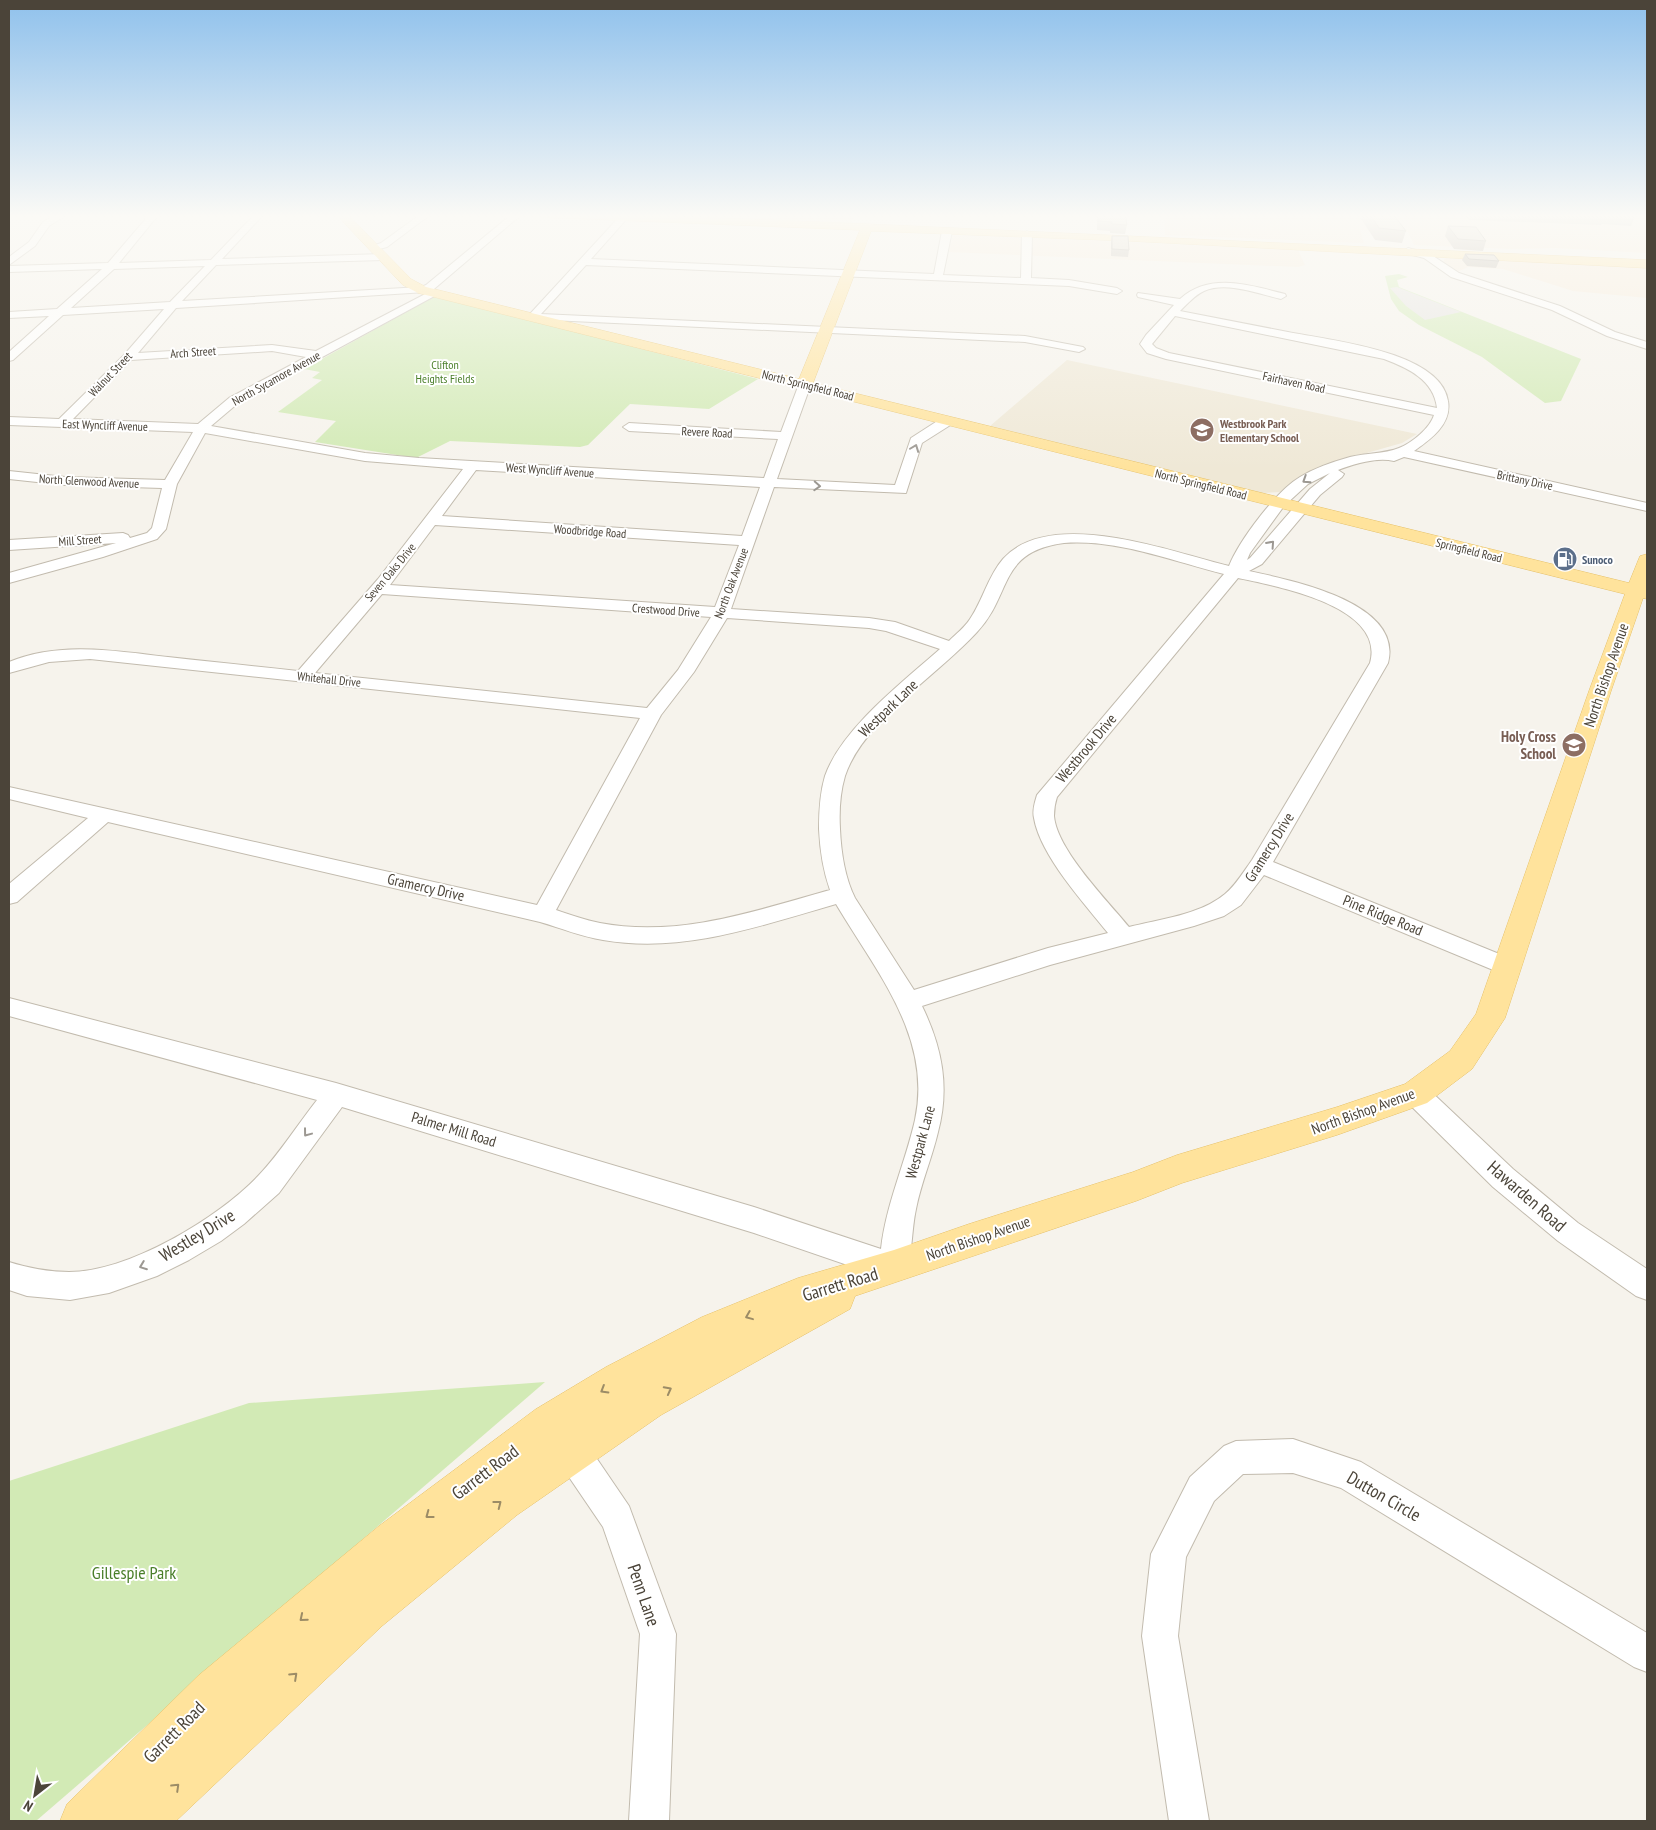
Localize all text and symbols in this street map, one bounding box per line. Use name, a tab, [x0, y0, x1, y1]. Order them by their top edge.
street label: Arch Street	[170, 343, 217, 361]
street label: North Sycamore Avenue	[229, 347, 323, 409]
street label: Walnut Street	[85, 348, 135, 400]
park label: Clifton Heights Fields	[416, 357, 474, 386]
street label: North Springfield Road	[760, 366, 856, 404]
street label: Fairhaven Road	[1261, 368, 1327, 396]
street label: East Wyncliff Avenue	[62, 416, 148, 434]
place label: Westbrook Park Elementary School	[1219, 416, 1299, 445]
school or university icon: Westbrook Park Elementary School	[1189, 417, 1215, 443]
street label: Revere Road	[681, 423, 733, 441]
one-way arrow	[909, 444, 919, 453]
street label: West Wyncliff Avenue	[505, 459, 595, 481]
street label: North Springfield Road	[1153, 465, 1249, 503]
street label: Brittany Drive	[1496, 467, 1554, 493]
street label: North Glenwood Avenue	[38, 471, 140, 491]
one-way arrow	[1302, 474, 1311, 484]
one-way arrow	[813, 480, 821, 491]
street label: Woodbridge Road	[553, 521, 627, 541]
street label: Mill Street	[58, 531, 103, 549]
street label: Springfield Road	[1434, 535, 1504, 565]
street label: Seven Oaks Drive	[361, 540, 419, 604]
one-way arrow	[1265, 541, 1274, 550]
street label: North Oak Avenue	[711, 545, 751, 621]
fuel station icon: Sunoco	[1552, 546, 1578, 572]
place label: Sunoco	[1582, 552, 1613, 567]
street label: Crestwood Drive	[632, 600, 700, 620]
street label: North Bishop Avenue	[1579, 621, 1633, 729]
street label: Whitehall Drive	[296, 668, 362, 690]
street label: Westpark Lane	[854, 675, 922, 741]
street label: Westbrook Drive	[1052, 710, 1120, 786]
place label: Holy Cross School	[1501, 727, 1556, 763]
school or university icon: Holy Cross School	[1561, 732, 1587, 758]
street label: Gramercy Drive	[1240, 809, 1298, 885]
street label: Gramercy Drive	[386, 869, 466, 905]
street label: Pine Ridge Road	[1340, 890, 1426, 940]
street label: North Bishop Avenue	[1309, 1083, 1417, 1139]
street label: Westpark Lane	[901, 1103, 939, 1181]
street label: Palmer Mill Road	[409, 1107, 499, 1151]
one-way arrow	[304, 1127, 313, 1137]
street label: Hawarden Road	[1483, 1155, 1571, 1237]
street label: Westley Drive	[155, 1204, 239, 1266]
street label: North Bishop Avenue	[924, 1211, 1032, 1265]
one-way arrow	[140, 1260, 148, 1270]
street label: Garrett Road	[799, 1262, 881, 1306]
one-way arrow	[745, 1311, 753, 1321]
one-way arrow	[600, 1384, 609, 1394]
one-way arrow	[662, 1386, 671, 1396]
street label: Garrett Road	[447, 1439, 523, 1505]
street label: Dutton Circle	[1343, 1466, 1425, 1526]
one-way arrow	[492, 1501, 501, 1509]
one-way arrow	[426, 1509, 435, 1517]
park label: Gillespie Park	[92, 1561, 176, 1584]
street label: Penn Lane	[623, 1561, 665, 1629]
one-way arrow	[300, 1612, 309, 1621]
one-way arrow	[289, 1673, 298, 1682]
street label: Garrett Road	[138, 1696, 210, 1768]
north arrow	[10, 1770, 60, 1820]
one-way arrow	[170, 1784, 179, 1793]
text: N	[20, 1796, 36, 1816]

